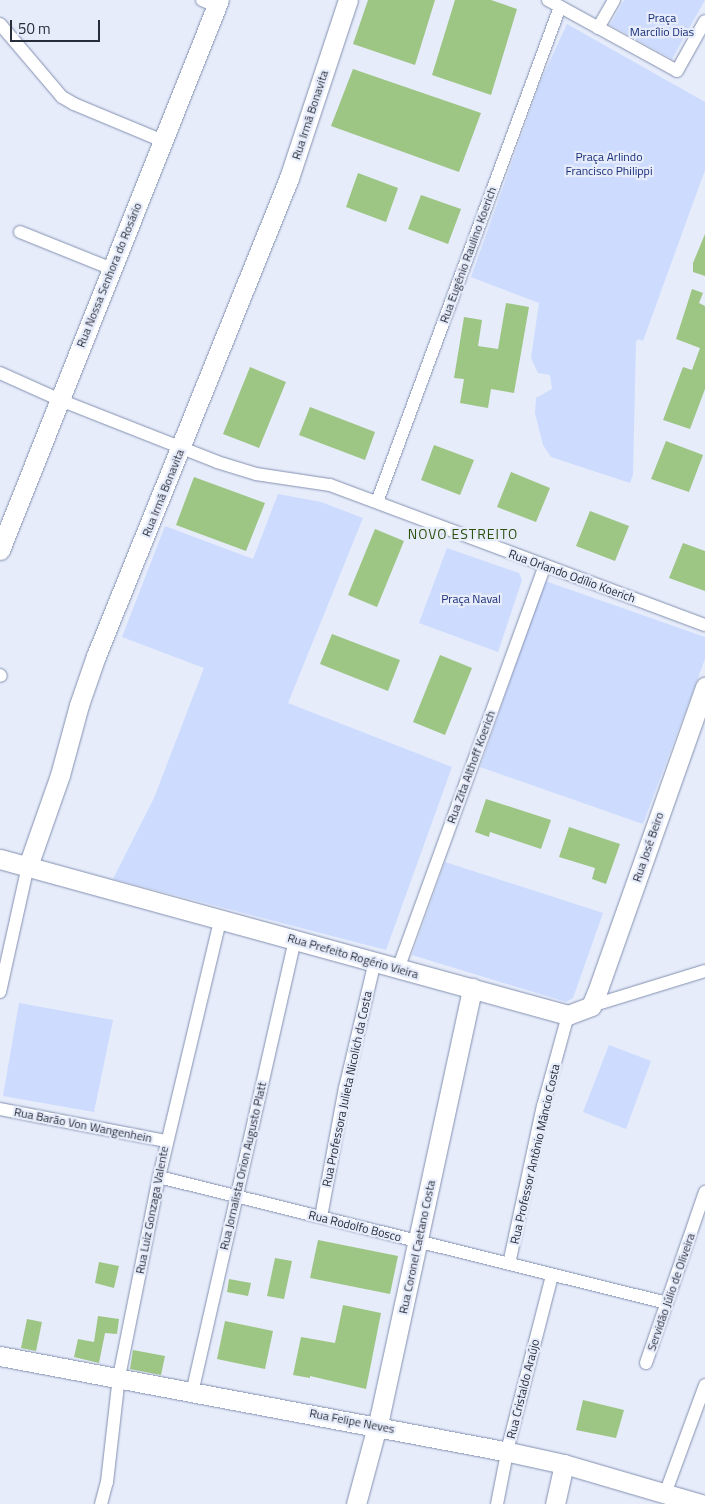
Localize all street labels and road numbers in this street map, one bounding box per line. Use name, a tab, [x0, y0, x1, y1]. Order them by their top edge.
street label: Rua Irmã Bonavita	[289, 69, 331, 161]
street label: Rua Eugênio Raulino Koerich	[437, 185, 499, 325]
street label: Rua Nossa Senhora do Rosário	[73, 201, 145, 349]
street label: Rua Irmã Bonavita	[139, 447, 187, 539]
street label: Rua Orlando Odílio Koerich	[507, 546, 637, 606]
street label: Rua Zita Althoff Koerich	[444, 708, 498, 826]
street label: Rua José Beiro	[629, 810, 667, 884]
street label: Rua Prefeito Rogério Vieira	[286, 930, 420, 982]
street label: Rua Professora Julieta Nicolich da Costa	[319, 990, 375, 1188]
street label: Rua Professor Antônio Mâncio Costa	[507, 1063, 563, 1245]
street label: Rua Jornalista Orion Augusto Platt	[217, 1081, 269, 1251]
street label: Rua Barão Von Wangenhein	[13, 1105, 153, 1145]
street label: Rua Luiz Gonzaga Valente	[133, 1145, 171, 1275]
street label: Rua Coronel Caetano Costa	[396, 1179, 438, 1315]
street label: Rua Rodolfo Bosco	[307, 1208, 403, 1244]
street label: Servidão Júlio de Oliveira	[644, 1231, 698, 1353]
street label: Rua Cristaldo Araújo	[504, 1338, 542, 1440]
street label: Rua Felipe Neves	[308, 1406, 396, 1436]

